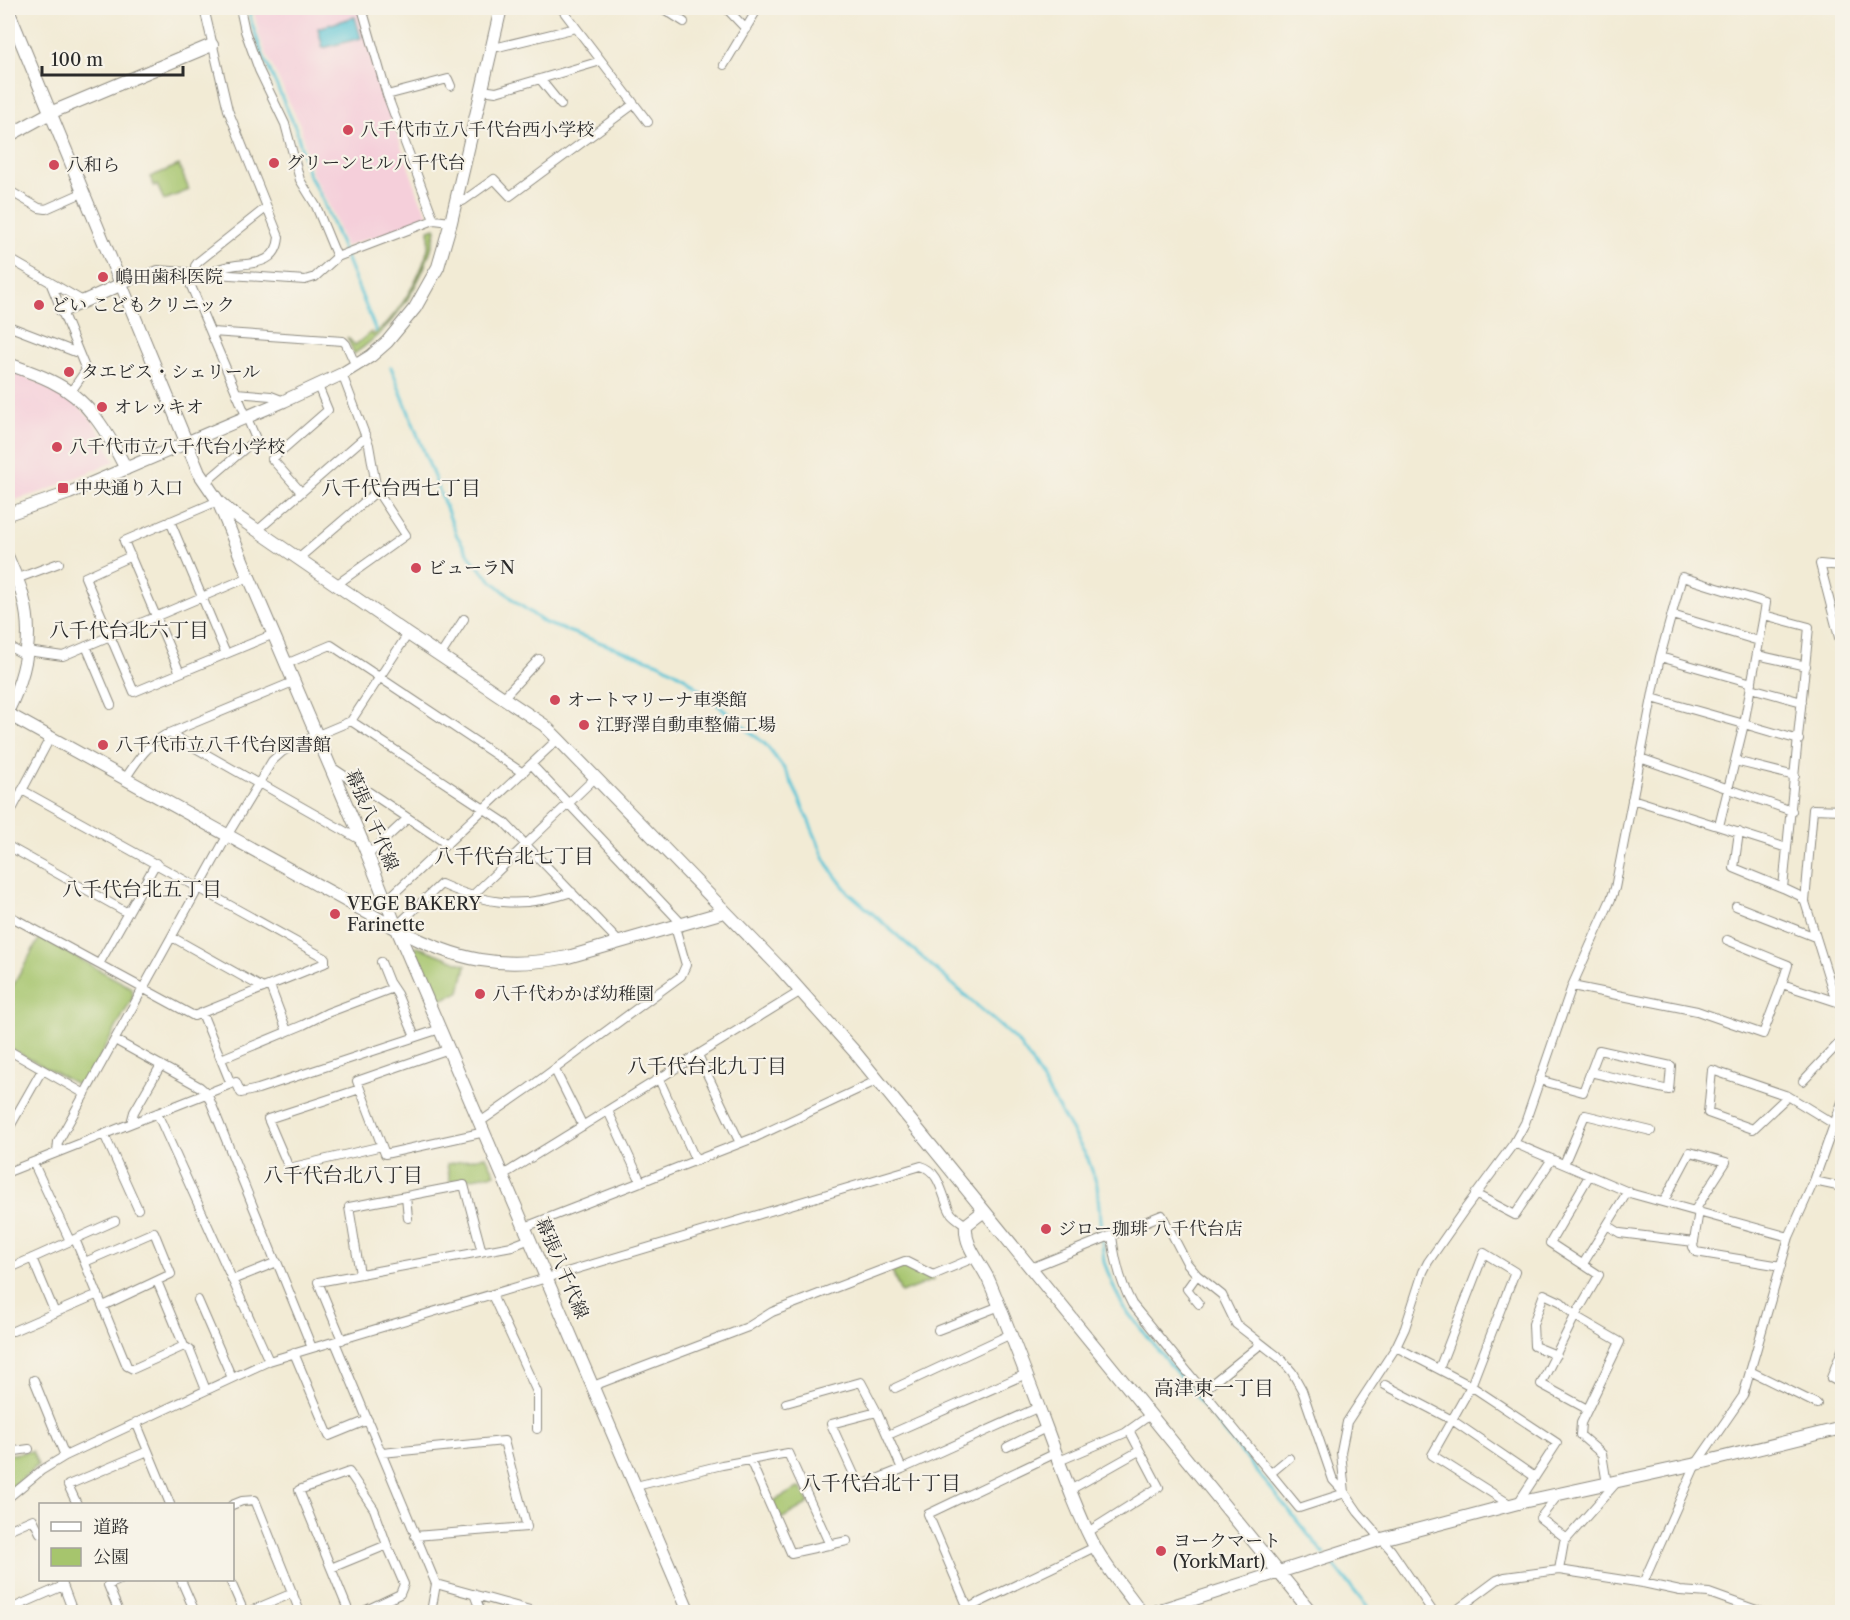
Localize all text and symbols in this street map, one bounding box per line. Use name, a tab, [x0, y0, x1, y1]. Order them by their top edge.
scale bar	[42, 39, 183, 77]
text: 100 m	[51, 49, 103, 71]
place label: 八千代市立八千代台西小学校	[360, 119, 594, 141]
marker: 八千代市立八千代台西小学校	[341, 123, 355, 137]
place label: グリーンヒル八千代台	[286, 152, 466, 174]
place label: 八和ら	[66, 154, 120, 176]
marker: グリーンヒル八千代台	[267, 156, 281, 170]
marker: 八和ら	[47, 158, 61, 172]
place label: 嶋田歯科医院	[115, 266, 223, 288]
marker: 嶋田歯科医院	[96, 270, 110, 284]
place label: どい こどもクリニック	[51, 294, 235, 316]
marker: どい こどもクリニック	[32, 298, 46, 312]
place label: タエビス・シェリール	[81, 361, 260, 383]
marker: タエビス・シェリール	[62, 365, 76, 379]
place label: オレッキオ	[114, 396, 204, 418]
marker: オレッキオ	[95, 400, 109, 414]
place label: 八千代市立八千代台小学校	[69, 436, 285, 458]
marker: 八千代市立八千代台小学校	[50, 440, 64, 454]
district label: 八千代台西七丁目	[321, 476, 481, 500]
place label: 中央通り入口	[75, 477, 183, 499]
marker: 中央通り入口	[56, 481, 70, 495]
place label: ビューラN	[428, 557, 515, 579]
marker: ビューラN	[409, 561, 423, 575]
district label: 八千代台北六丁目	[49, 618, 209, 642]
place label: オートマリーナ車楽館	[567, 689, 747, 711]
marker: オートマリーナ車楽館	[548, 693, 562, 707]
place label: 江野澤自動車整備工場	[596, 714, 776, 736]
marker: 江野澤自動車整備工場	[577, 718, 591, 732]
place label: 八千代市立八千代台図書館	[115, 734, 331, 756]
marker: 八千代市立八千代台図書館	[96, 738, 110, 752]
street label: 幕張八千代線	[341, 766, 403, 874]
district label: 八千代台北七丁目	[434, 844, 594, 868]
district label: 八千代台北五丁目	[62, 877, 222, 901]
place label: VEGE BAKERY Farinette	[346, 893, 483, 936]
marker: VEGE BAKERY Farinette	[328, 907, 342, 921]
place label: 八千代わかば幼稚園	[492, 983, 654, 1005]
marker: 八千代わかば幼稚園	[473, 987, 487, 1001]
district label: 八千代台北九丁目	[627, 1054, 787, 1078]
district label: 八千代台北八丁目	[263, 1163, 423, 1187]
street label: 幕張八千代線	[531, 1214, 593, 1322]
place label: ジロー珈琲 八千代台店	[1058, 1218, 1243, 1240]
marker: ジロー珈琲 八千代台店	[1039, 1222, 1053, 1236]
district label: 高津東一丁目	[1154, 1376, 1274, 1400]
district label: 八千代台北十丁目	[801, 1471, 961, 1495]
legend	[39, 1503, 234, 1581]
text: 道路	[93, 1516, 129, 1538]
place label: ヨークマート (YorkMart)	[1173, 1530, 1281, 1573]
marker: ヨークマート (YorkMart)	[1154, 1544, 1168, 1558]
text: 公園	[93, 1546, 129, 1568]

